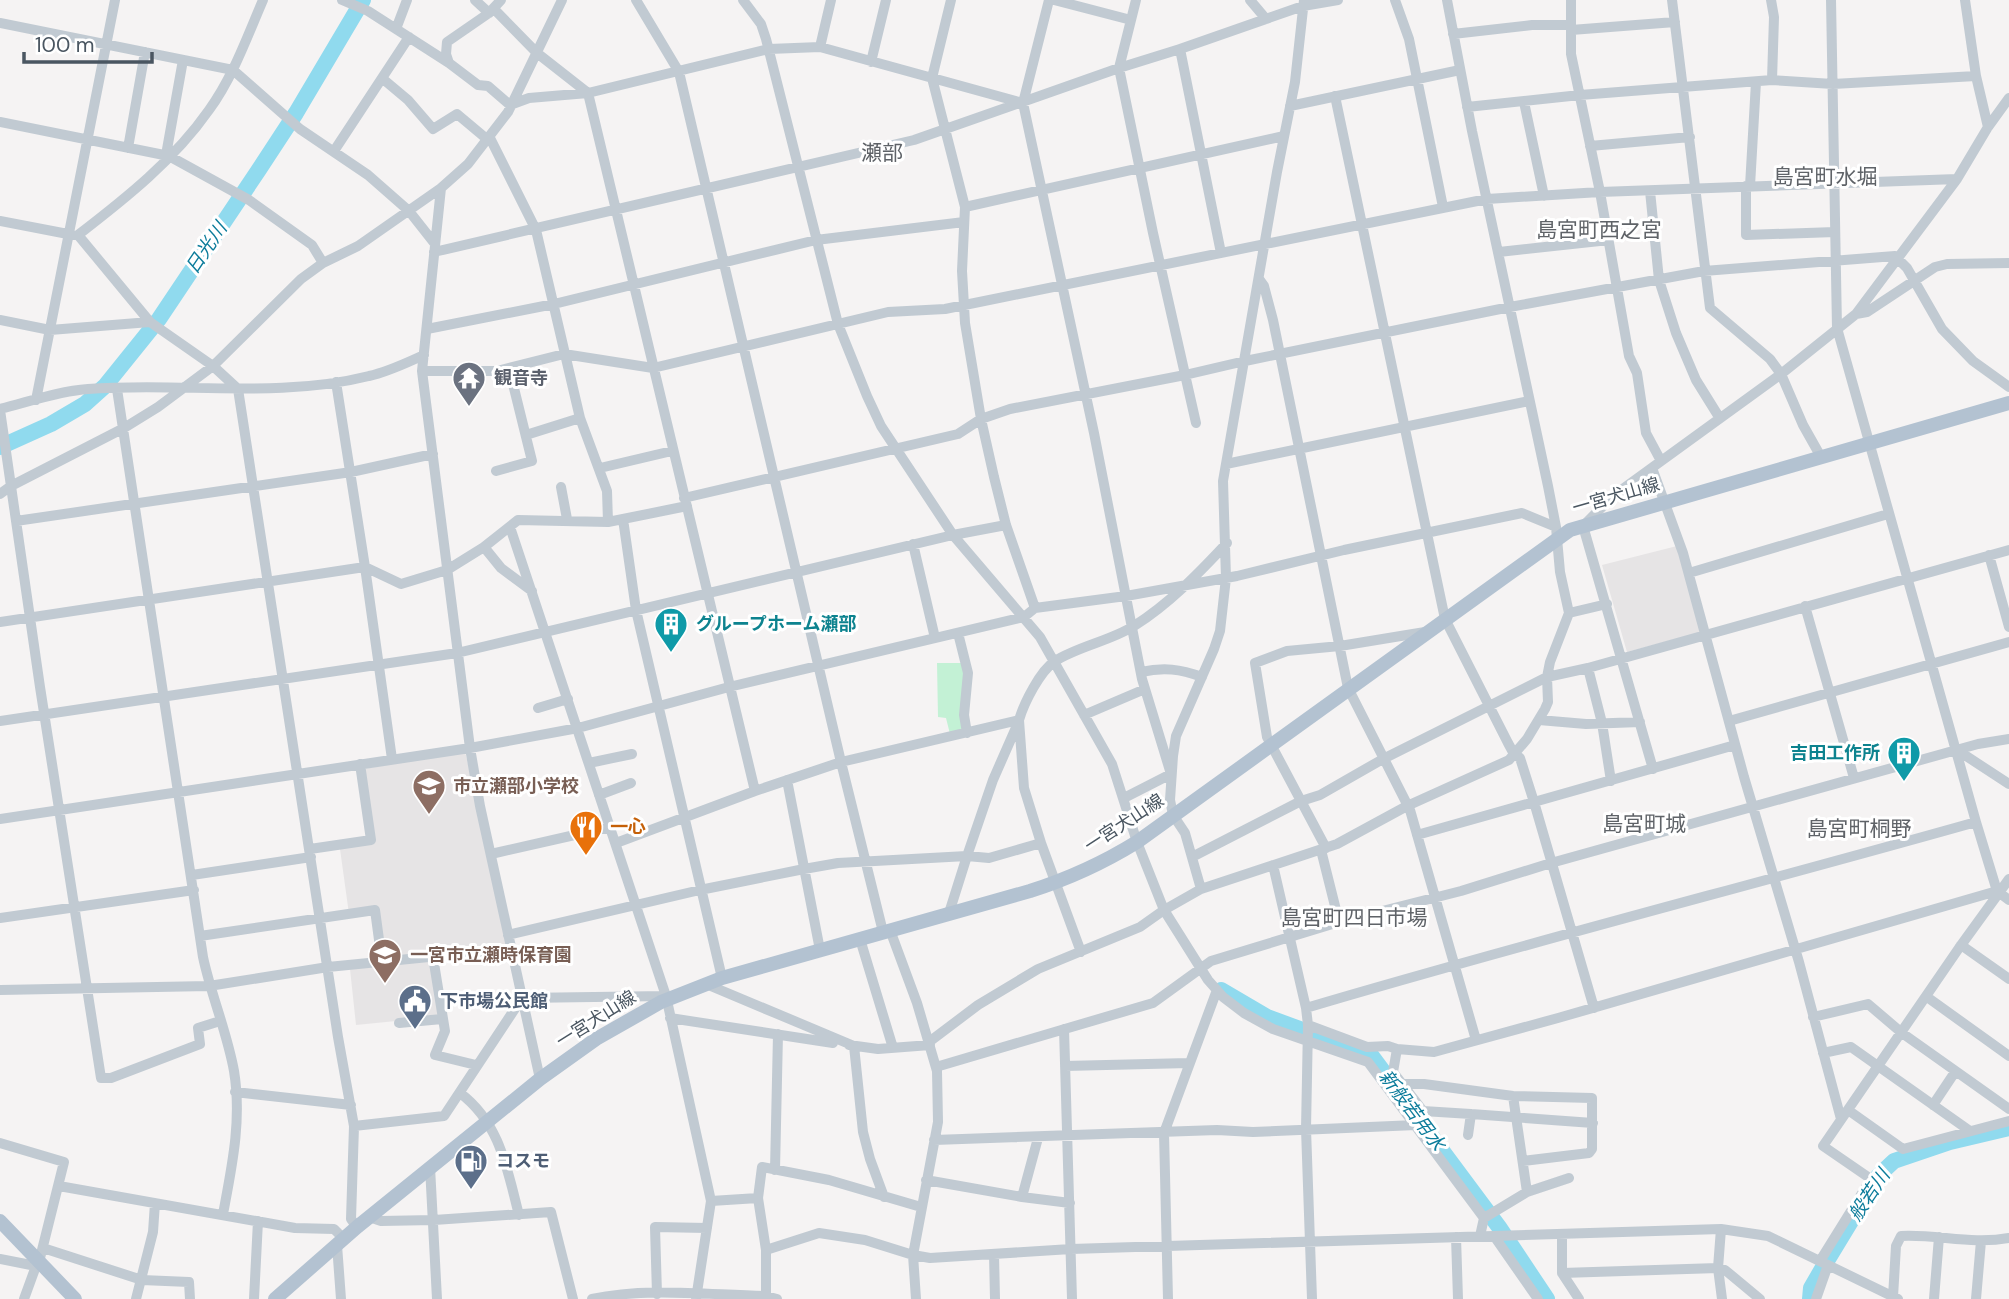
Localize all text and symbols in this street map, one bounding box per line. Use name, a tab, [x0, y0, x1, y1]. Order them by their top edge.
scale bar	[24, 21, 152, 65]
text: 100 m	[35, 31, 95, 59]
district label: 瀬部	[861, 139, 903, 167]
district label: 島宮町水堀	[1773, 163, 1878, 191]
water label: 日光川	[180, 216, 233, 279]
district label: 島宮町西之宮	[1536, 216, 1662, 244]
temple icon: 観音寺	[450, 359, 488, 408]
place label: 観音寺	[494, 366, 548, 390]
street label: 一宮犬山線	[1569, 472, 1663, 520]
building icon: グループホーム瀬部	[652, 605, 690, 654]
place label: グループホーム瀬部	[696, 612, 856, 636]
building icon: 吉田工作所	[1885, 734, 1923, 783]
place label: 吉田工作所	[1790, 741, 1880, 765]
school or university icon: 市立瀬部小学校	[410, 767, 448, 816]
place label: 市立瀬部小学校	[453, 774, 579, 798]
street label: 一宮犬山線	[1080, 788, 1168, 858]
restaurant icon: 一心	[567, 808, 605, 857]
district label: 島宮町城	[1602, 810, 1686, 838]
place label: 一心	[610, 815, 646, 839]
district label: 島宮町桐野	[1807, 815, 1912, 843]
district label: 島宮町四日市場	[1281, 904, 1428, 932]
school or university icon: 一宮市立瀬時保育園	[366, 936, 404, 985]
place label: 一宮市立瀬時保育園	[410, 943, 572, 967]
public building icon: 下市場公民館	[396, 982, 434, 1031]
street label: 一宮犬山線	[551, 985, 641, 1053]
place label: 下市場公民館	[440, 989, 548, 1013]
water label: 新般若用水	[1373, 1065, 1452, 1157]
fuel station icon: コスモ	[452, 1142, 490, 1191]
place label: コスモ	[496, 1149, 550, 1173]
water label: 般若川	[1843, 1163, 1896, 1226]

